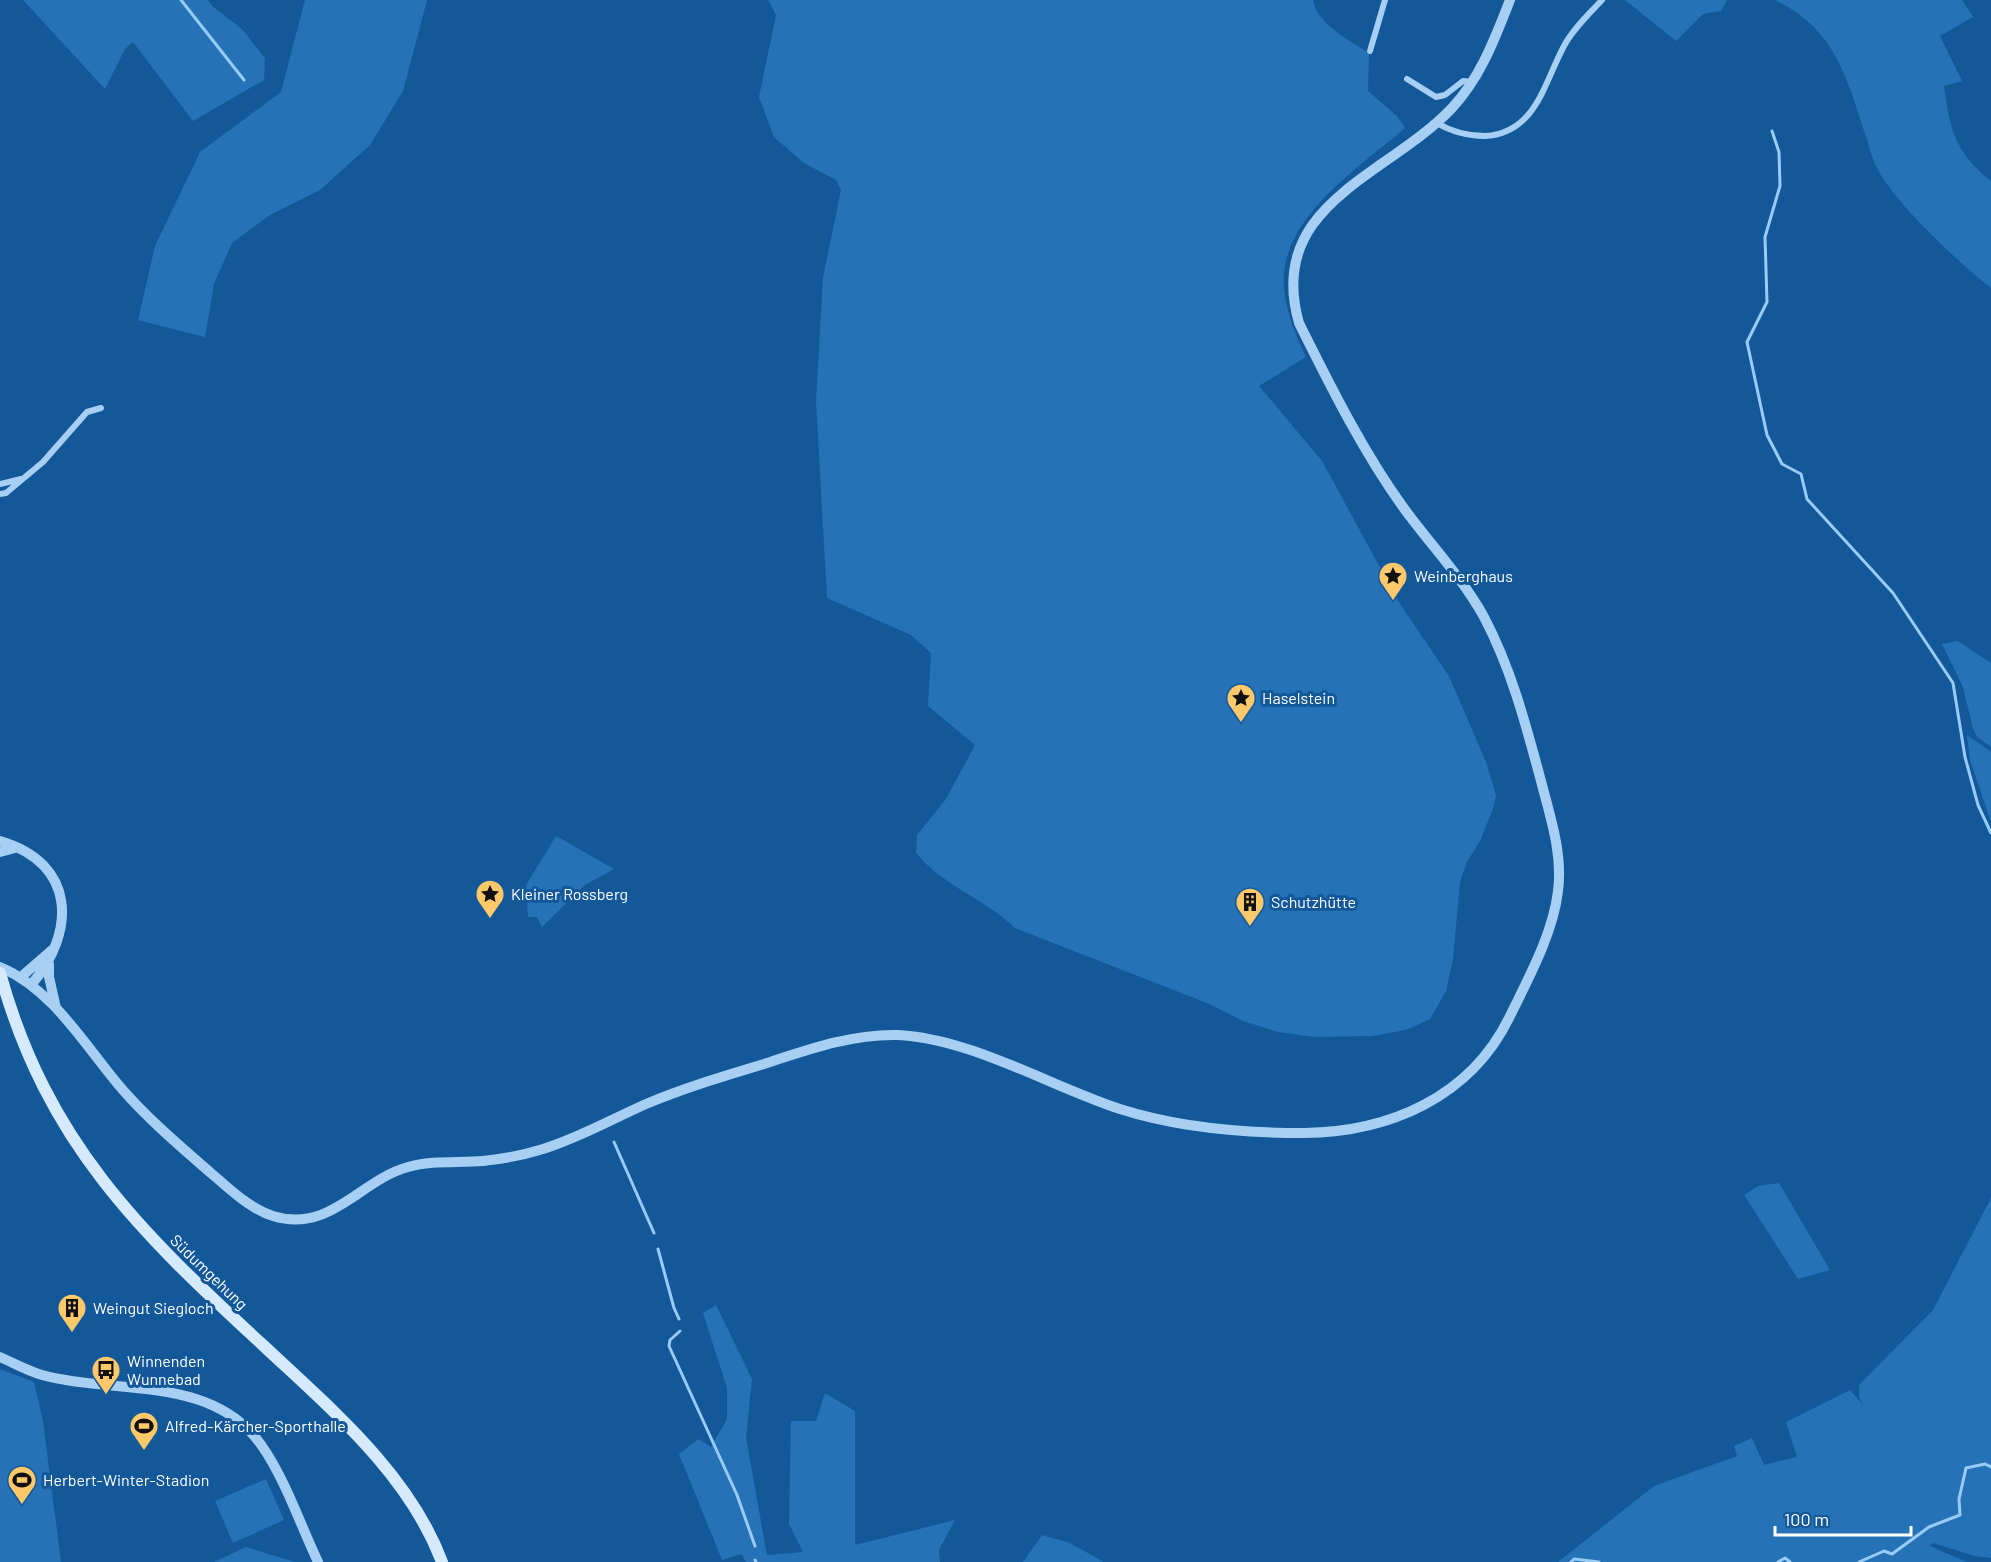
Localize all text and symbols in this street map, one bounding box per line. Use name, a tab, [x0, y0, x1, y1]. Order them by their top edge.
place icon: Weinberghaus	[1377, 560, 1409, 602]
place label: Weinberghaus	[1414, 566, 1513, 585]
place icon: Haselstein	[1225, 682, 1257, 724]
place label: Haselstein	[1262, 688, 1335, 707]
place icon: Kleiner Rossberg	[474, 878, 506, 920]
place label: Kleiner Rossberg	[511, 884, 628, 903]
building icon: Schutzhütte	[1234, 886, 1266, 928]
place label: Schutzhütte	[1271, 892, 1356, 911]
street label: Südumgehung	[167, 1230, 252, 1313]
building icon: Weingut Siegloch	[56, 1292, 88, 1334]
place label: Weingut Siegloch	[93, 1298, 214, 1317]
place label: Winnenden Wunnebad	[127, 1351, 205, 1388]
bus stop icon: Winnenden Wunnebad	[90, 1354, 122, 1396]
sports icon: Alfred-Kärcher-Sporthalle	[128, 1410, 160, 1452]
place label: Alfred-Kärcher-Sporthalle	[165, 1416, 346, 1435]
sports icon: Herbert-Winter-Stadion	[6, 1464, 38, 1506]
place label: Herbert-Winter-Stadion	[43, 1470, 209, 1489]
scale bar	[1775, 1499, 1912, 1537]
text: 100 m	[1784, 1508, 1829, 1530]

